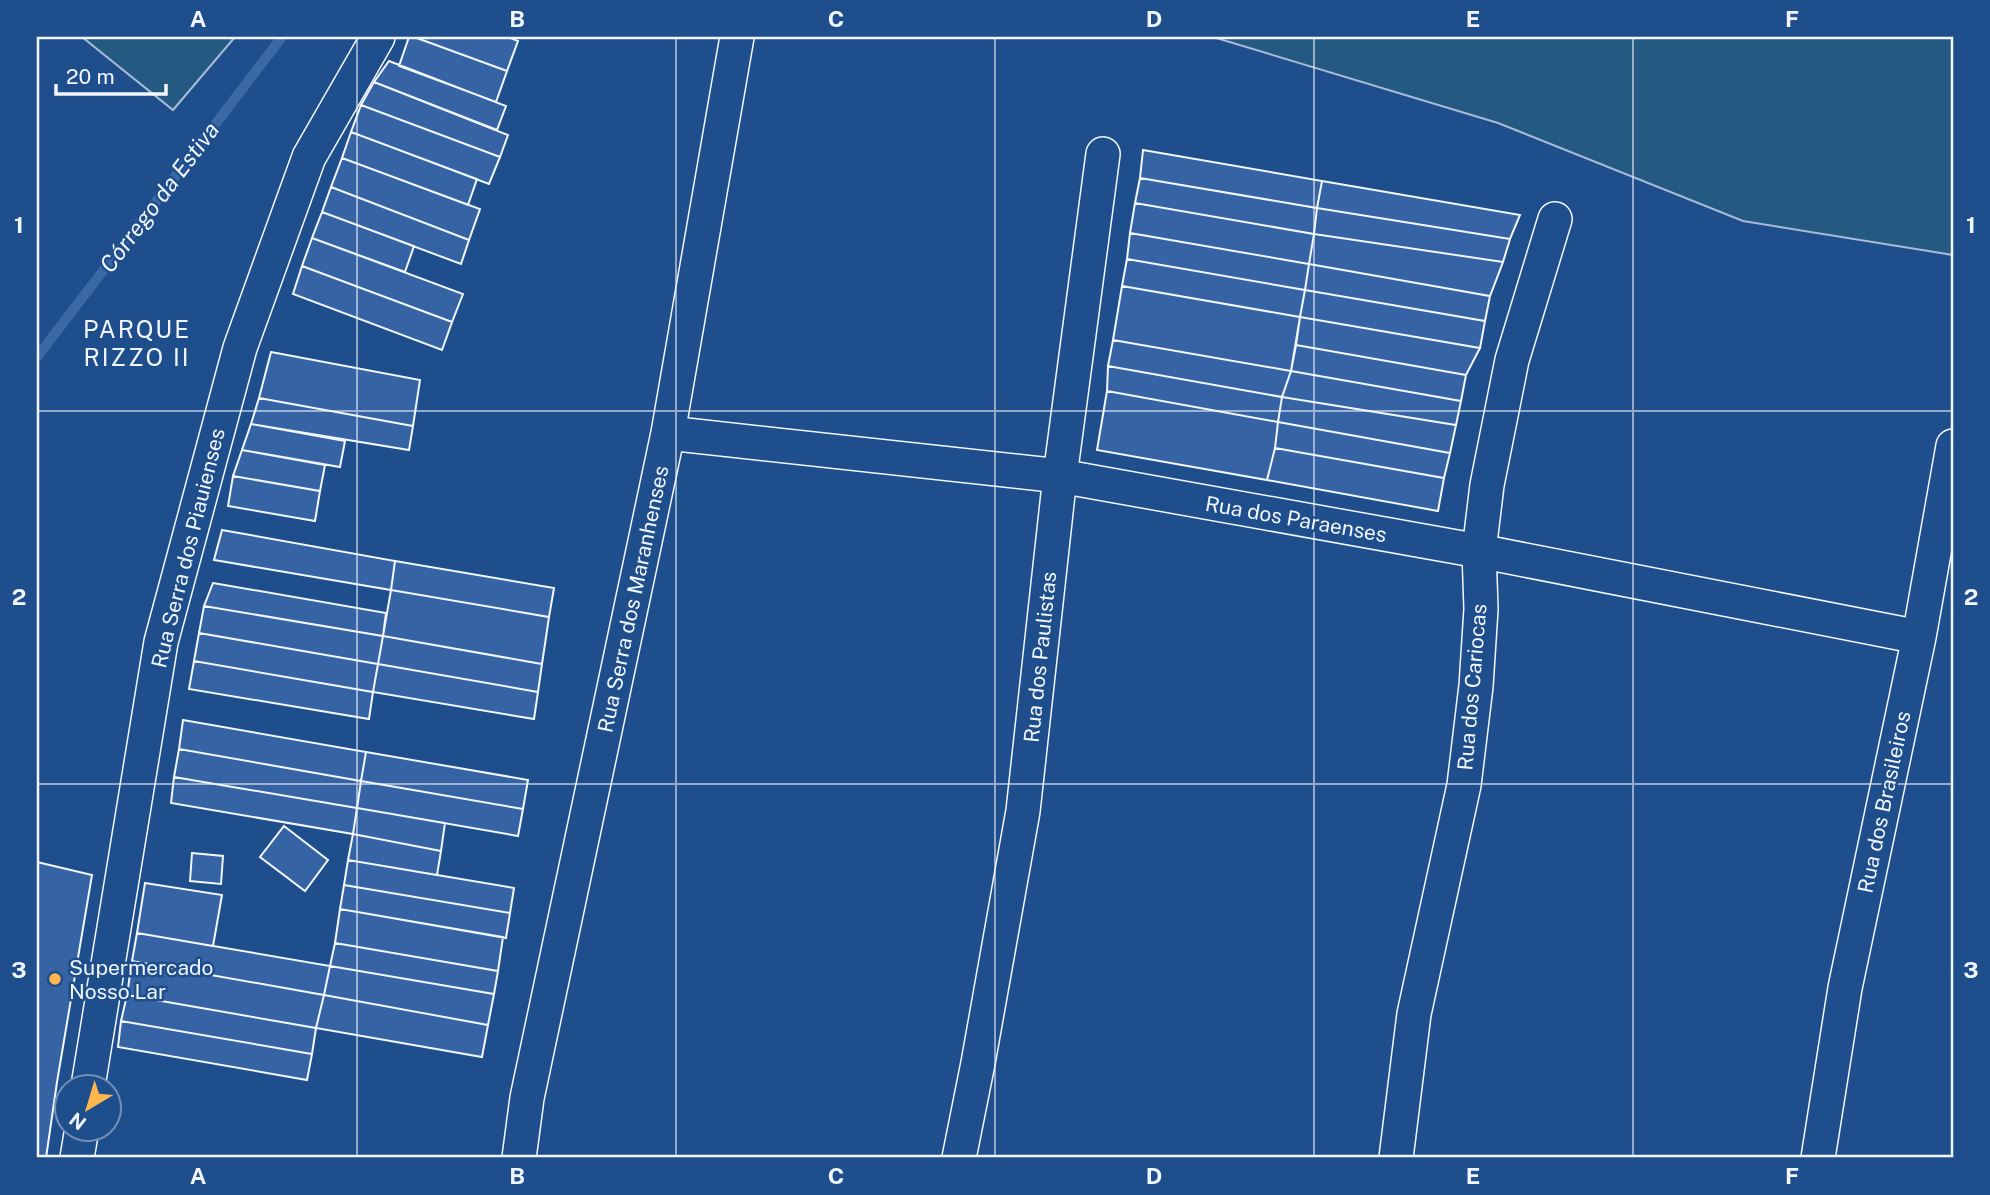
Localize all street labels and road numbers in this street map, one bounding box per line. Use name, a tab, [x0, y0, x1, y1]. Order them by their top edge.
street label: Rua Serra dos Piauienses	[146, 426, 230, 670]
street label: Rua Serra dos Maranhenses	[592, 463, 674, 735]
street label: Rua dos Paraenses	[1203, 491, 1389, 547]
street label: Rua dos Paulistas	[1019, 570, 1061, 744]
street label: Rua dos Cariocas	[1452, 603, 1492, 771]
street label: Rua dos Brasileiros	[1852, 709, 1916, 895]

